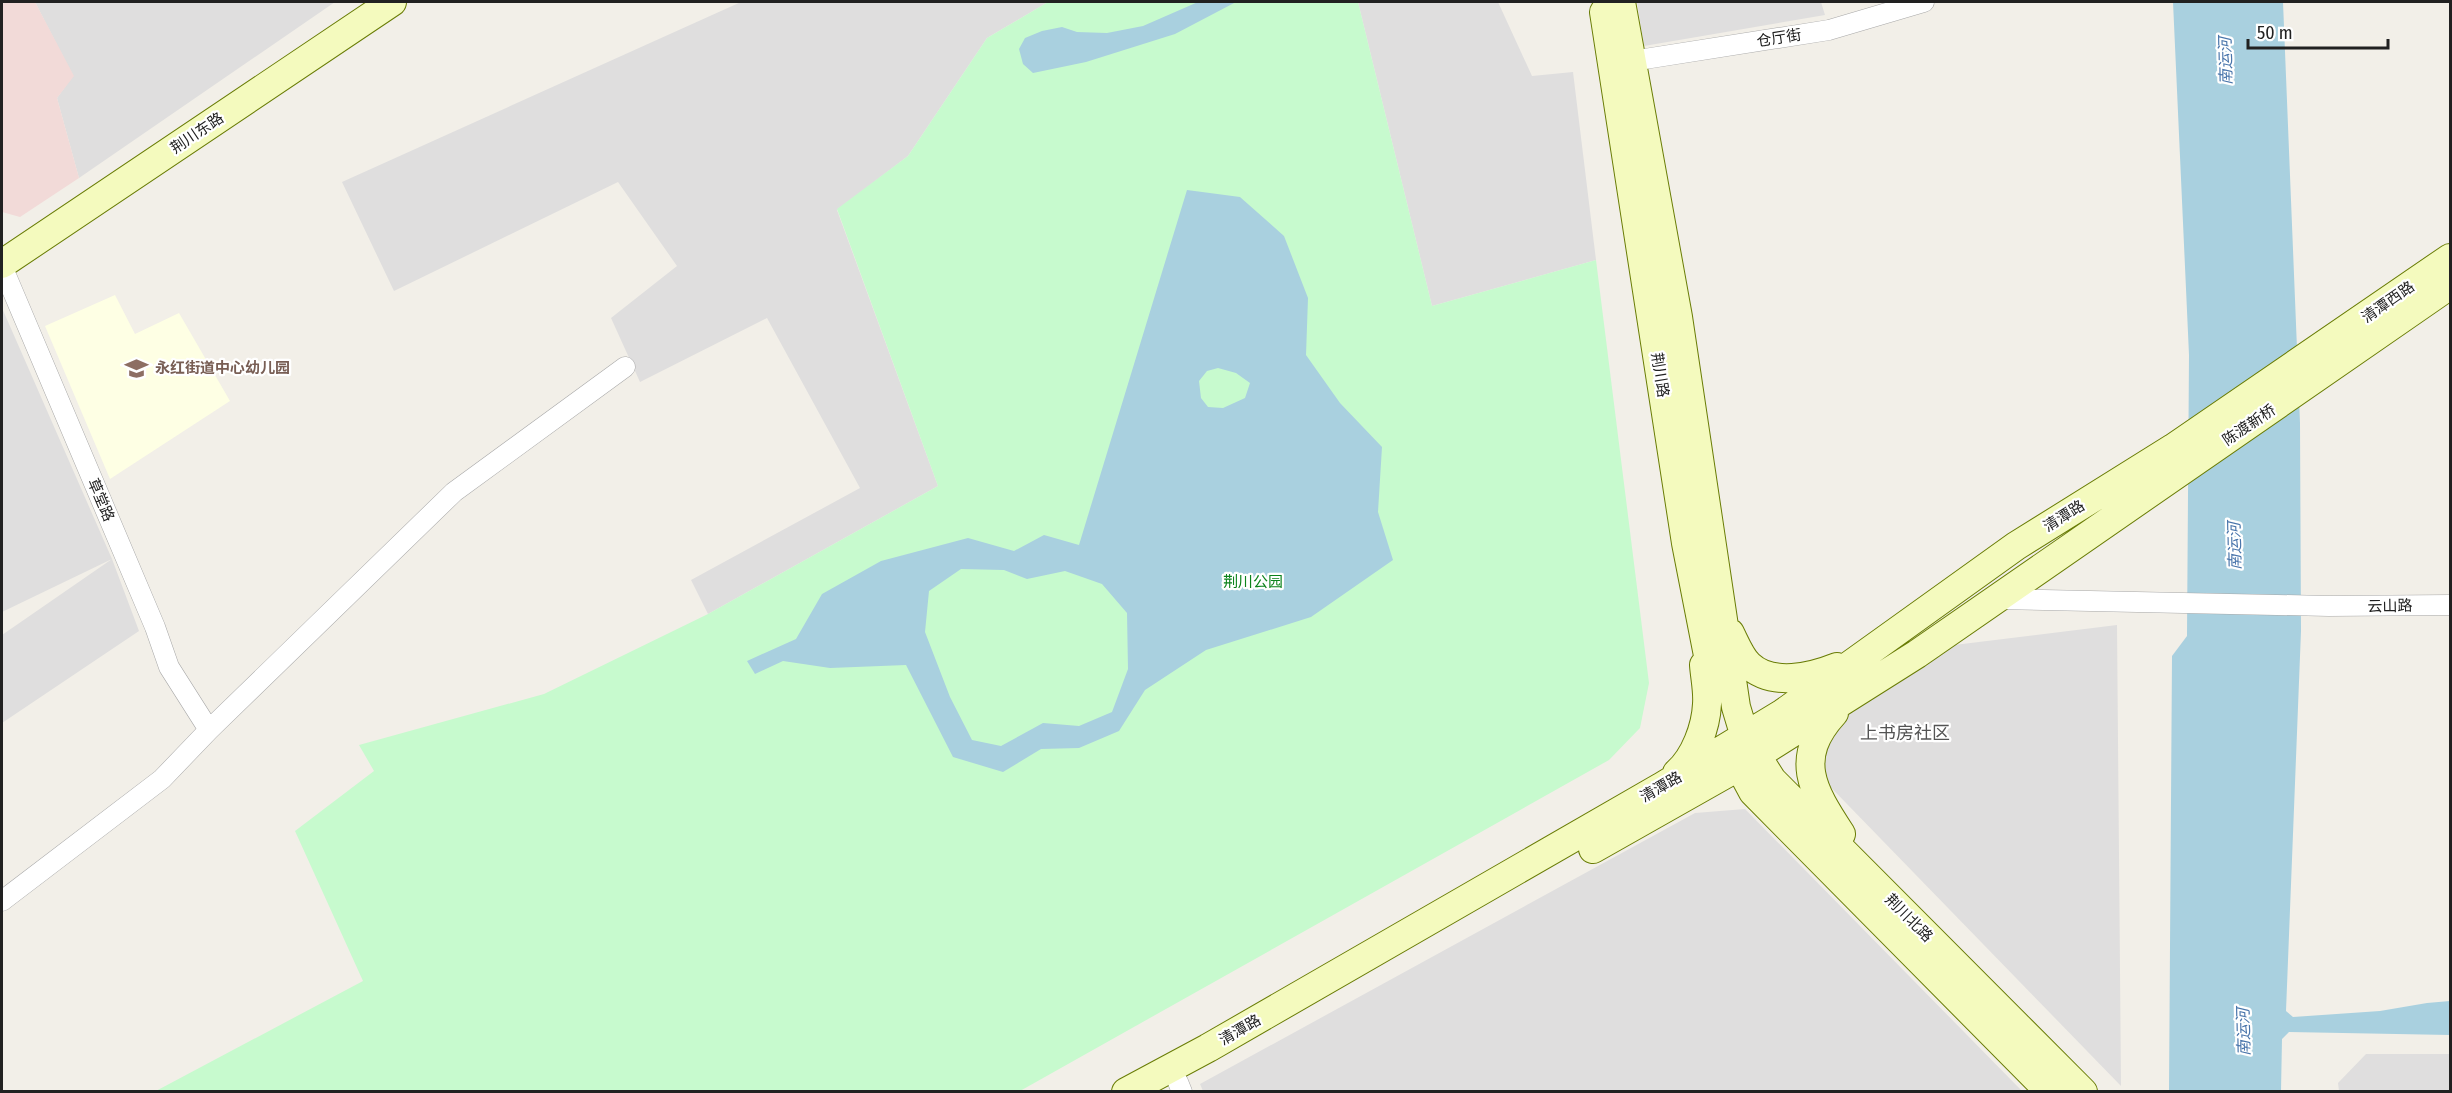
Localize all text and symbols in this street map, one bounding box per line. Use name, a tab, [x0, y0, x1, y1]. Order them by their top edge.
scale bar	[2248, 12, 2388, 50]
text: 50 m	[2257, 22, 2293, 44]
street label: 仓厅街	[1755, 26, 1803, 50]
water label: 南运河	[2216, 34, 2235, 85]
street label: 荆川东路	[167, 109, 227, 157]
street label: 清潭西路	[2358, 277, 2418, 327]
street label: 荆川路	[1648, 351, 1672, 399]
school or university icon: 永红街道中心幼儿园	[124, 355, 150, 381]
place label: 永红街道中心幼儿园	[155, 359, 290, 377]
street label: 陈渡新桥	[2219, 401, 2279, 449]
street label: 草堂路	[84, 476, 118, 524]
street label: 清潭路	[2040, 496, 2088, 536]
water label: 南运河	[2225, 519, 2244, 570]
park label: 荆川公园	[1223, 573, 1283, 591]
street label: 云山路	[2367, 597, 2413, 615]
district label: 上书房社区	[1860, 722, 1950, 744]
street label: 清潭路	[1637, 768, 1685, 806]
street label: 荆川北路	[1881, 890, 1937, 946]
water label: 南运河	[2234, 1005, 2253, 1056]
street label: 清潭路	[1216, 1011, 1264, 1049]

